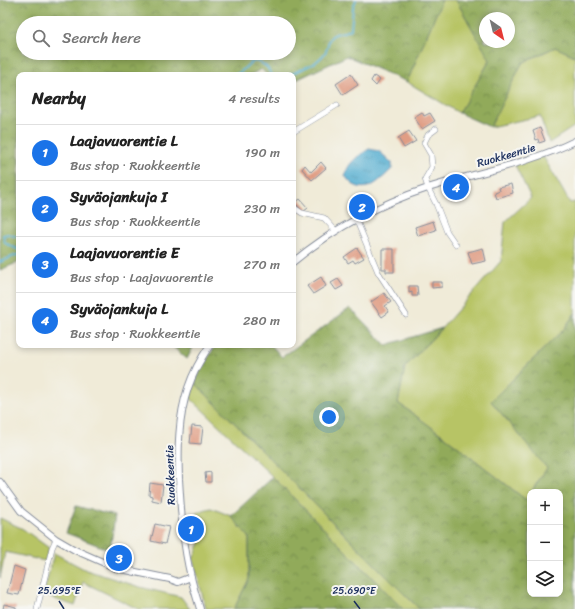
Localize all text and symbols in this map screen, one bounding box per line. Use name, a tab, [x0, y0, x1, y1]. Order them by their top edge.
north arrow	[479, 12, 515, 48]
search box	[16, 16, 296, 60]
text: Search here	[62, 25, 141, 51]
icon: search	[30, 27, 52, 49]
text: Nearby	[32, 83, 86, 113]
text: 4 results	[228, 87, 280, 110]
text: Laajavuorentie L	[70, 128, 178, 154]
street label: Ruokkeentie	[475, 138, 538, 173]
text: 1	[42, 141, 48, 164]
text: 190 m	[245, 141, 280, 164]
text: Bus stop · Ruokkeentie	[70, 154, 200, 177]
pin: 4	[443, 172, 469, 202]
text: Syväojankuja I	[70, 184, 167, 210]
pin: 2	[349, 192, 375, 222]
text: 2	[41, 197, 49, 220]
text: 230 m	[244, 197, 280, 220]
text: Bus stop · Ruokkeentie	[70, 210, 200, 233]
text: Laajavuorentie E	[70, 240, 179, 266]
text: 3	[41, 253, 49, 276]
text: 270 m	[243, 253, 280, 276]
text: Bus stop · Laajavuorentie	[70, 266, 213, 289]
text: Syväojankuja L	[70, 296, 168, 322]
text: 4	[41, 309, 49, 332]
text: 280 m	[243, 309, 280, 332]
text: Bus stop · Ruokkeentie	[70, 322, 200, 345]
your location	[319, 407, 339, 427]
street label: Ruokkeentie	[160, 444, 181, 505]
map controls	[527, 489, 563, 597]
button: +	[527, 489, 563, 525]
pin: 1	[178, 514, 204, 544]
button: −	[527, 525, 563, 561]
pin: 3	[106, 543, 132, 573]
button: layers	[527, 561, 563, 597]
text: 25.695°E	[38, 582, 82, 600]
text: 25.690°E	[333, 582, 377, 600]

